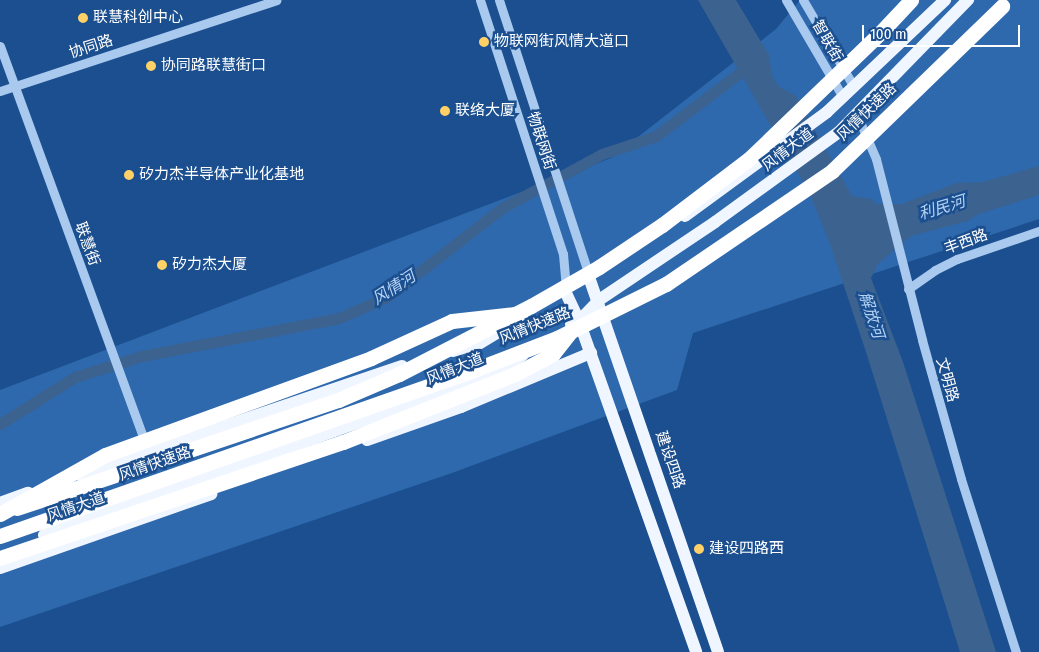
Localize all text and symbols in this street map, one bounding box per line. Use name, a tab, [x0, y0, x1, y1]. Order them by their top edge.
place label: 联慧科创中心	[93, 9, 183, 27]
marker: 联慧科创中心	[77, 12, 89, 24]
scale bar	[864, 15, 1022, 47]
street label: 智联街	[808, 17, 846, 65]
text: 100 m	[870, 25, 907, 43]
street label: 协同路	[67, 31, 115, 63]
place label: 物联网街风情大道口	[494, 33, 629, 51]
marker: 物联网街风情大道口	[478, 36, 490, 48]
place label: 协同路联慧街口	[161, 57, 266, 75]
marker: 协同路联慧街口	[145, 60, 157, 72]
street label: 风情快速路	[834, 79, 900, 145]
place label: 联络大厦	[455, 102, 515, 120]
marker: 联络大厦	[439, 105, 451, 117]
street label: 物联网街	[523, 110, 559, 172]
street label: 风情大道	[759, 125, 817, 175]
place label: 矽力杰半导体产业化基地	[139, 166, 304, 184]
marker: 矽力杰半导体产业化基地	[123, 169, 135, 181]
water label: 利民河	[916, 192, 968, 224]
street label: 联慧街	[71, 220, 103, 268]
street label: 丰西路	[942, 226, 990, 258]
place label: 矽力杰大厦	[172, 256, 247, 274]
marker: 矽力杰大厦	[156, 259, 168, 271]
water label: 风情河	[369, 267, 419, 309]
water label: 解放河	[854, 289, 888, 341]
street label: 风情快速路	[497, 304, 573, 348]
street label: 风情大道	[424, 349, 486, 389]
street label: 文明路	[932, 356, 962, 404]
street label: 建设四路	[652, 429, 688, 491]
street label: 风情快速路	[117, 443, 193, 485]
street label: 风情大道	[45, 489, 107, 525]
place label: 建设四路西	[709, 540, 784, 558]
marker: 建设四路西	[693, 543, 705, 555]

